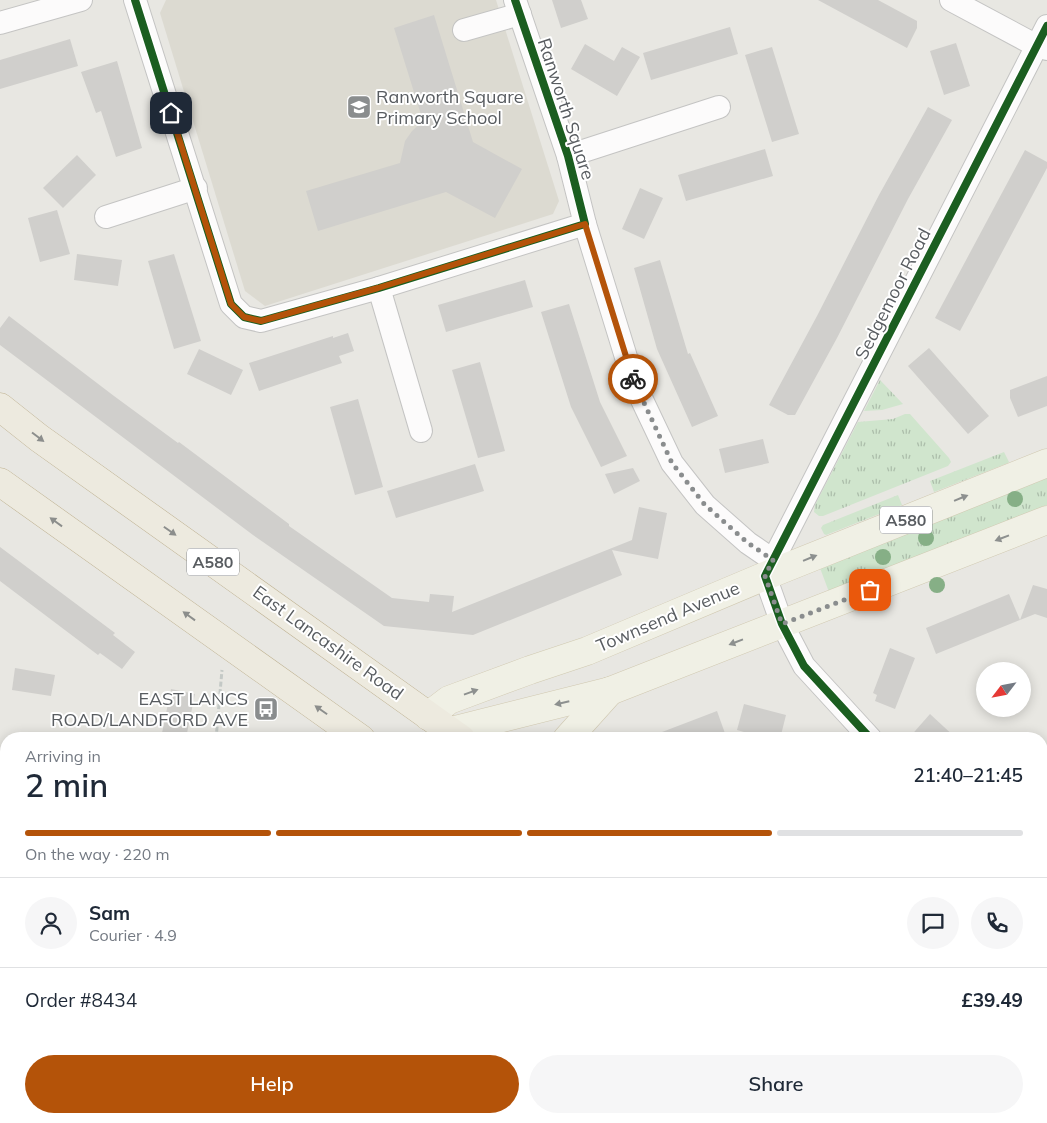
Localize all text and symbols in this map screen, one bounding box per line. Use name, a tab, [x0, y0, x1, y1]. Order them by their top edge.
street label: Ranworth Square	[533, 35, 600, 183]
place label: Ranworth Square Primary School	[376, 85, 523, 129]
pin	[150, 92, 192, 134]
school or university icon: Ranworth Square Primary School	[346, 94, 372, 120]
icon: home	[157, 99, 185, 127]
street label: Sedgemoor Road	[850, 224, 936, 363]
courier	[608, 354, 658, 404]
icon: bike	[619, 365, 647, 393]
one-way arrow	[31, 432, 45, 442]
one-way arrow	[954, 493, 968, 501]
road number: A580	[880, 506, 932, 534]
one-way arrow	[49, 517, 63, 527]
one-way arrow	[164, 526, 177, 536]
one-way arrow	[994, 535, 1009, 542]
road number: A580	[187, 548, 239, 576]
one-way arrow	[803, 554, 818, 562]
pin	[849, 569, 891, 611]
street label: Townsend Avenue	[593, 576, 743, 657]
icon: bag	[856, 576, 884, 604]
street label: East Lancashire Road	[248, 580, 408, 705]
one-way arrow	[182, 611, 196, 621]
one-way arrow	[728, 638, 743, 646]
north arrow	[976, 662, 1031, 718]
map controls	[976, 662, 1031, 717]
place label: EAST LANCS ROAD/LANDFORD AVE	[51, 687, 248, 731]
one-way arrow	[463, 688, 478, 695]
bus stop icon: EAST LANCS ROAD/LANDFORD AVE	[253, 696, 279, 722]
one-way arrow	[555, 699, 570, 707]
one-way arrow	[315, 705, 328, 716]
text: Arriving in	[25, 746, 101, 766]
text: 21:40–21:45	[913, 763, 1023, 787]
text: 2 min	[25, 765, 108, 805]
text: On the way · 220 m	[25, 844, 170, 864]
button: person	[25, 897, 77, 949]
button: chat	[907, 897, 959, 949]
button: phone	[971, 897, 1023, 949]
text: Sam	[89, 901, 130, 925]
text: Courier · 4.9	[89, 925, 177, 945]
text: Order #8434	[25, 988, 137, 1012]
text: £39.49	[961, 988, 1023, 1012]
button: Help	[25, 1055, 519, 1113]
button: Share	[529, 1055, 1023, 1113]

